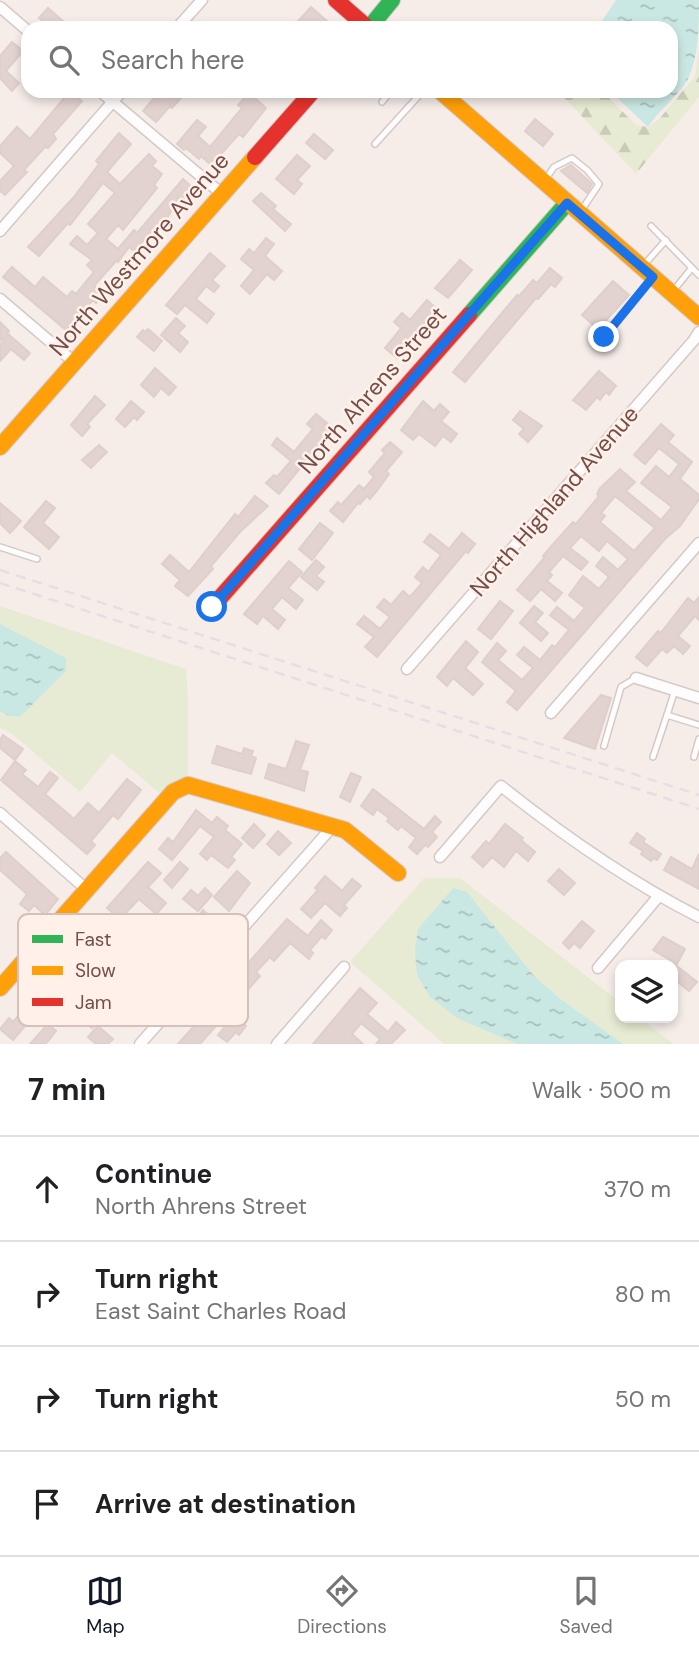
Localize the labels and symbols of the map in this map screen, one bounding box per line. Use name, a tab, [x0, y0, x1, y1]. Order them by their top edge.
street label: North Westmore Avenue	[42, 146, 236, 362]
street label: North Ahrens Street	[291, 300, 453, 480]
route end	[588, 321, 619, 352]
street label: North Highland Avenue	[463, 399, 645, 603]
route start	[196, 591, 227, 622]
legend	[18, 914, 248, 1026]
text: Fast	[75, 927, 111, 952]
text: Slow	[75, 958, 116, 983]
text: Jam	[75, 990, 112, 1015]

